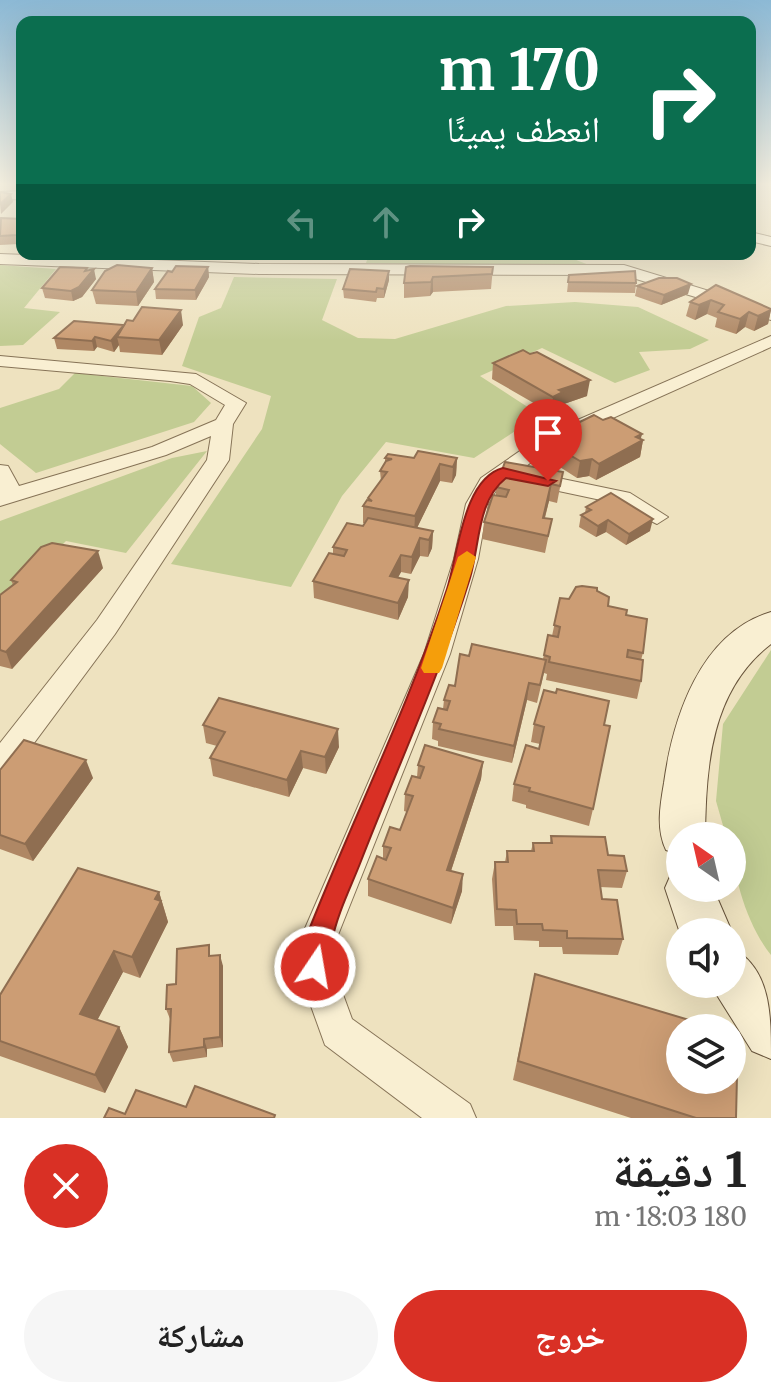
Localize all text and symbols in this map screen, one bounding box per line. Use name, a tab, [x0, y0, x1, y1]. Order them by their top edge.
text: 170 m	[439, 35, 600, 105]
icon: right	[628, 48, 732, 152]
text: انعطف يمينًا	[446, 107, 600, 152]
icon: left	[280, 200, 324, 244]
icon: ahead	[364, 200, 408, 244]
icon: right	[448, 200, 492, 244]
pin	[514, 399, 582, 481]
icon: arrive	[526, 411, 570, 455]
north arrow	[666, 822, 746, 902]
map controls	[666, 822, 746, 1094]
button: sound	[666, 918, 746, 998]
position arrow	[273, 925, 357, 1009]
button: layers	[666, 1014, 746, 1094]
text: 1 دقيقة	[613, 1140, 747, 1200]
button: close	[24, 1144, 108, 1228]
text: 180 m · 18:03	[594, 1200, 747, 1233]
button: مشاركة	[24, 1290, 378, 1382]
button: خروج	[394, 1290, 747, 1382]

